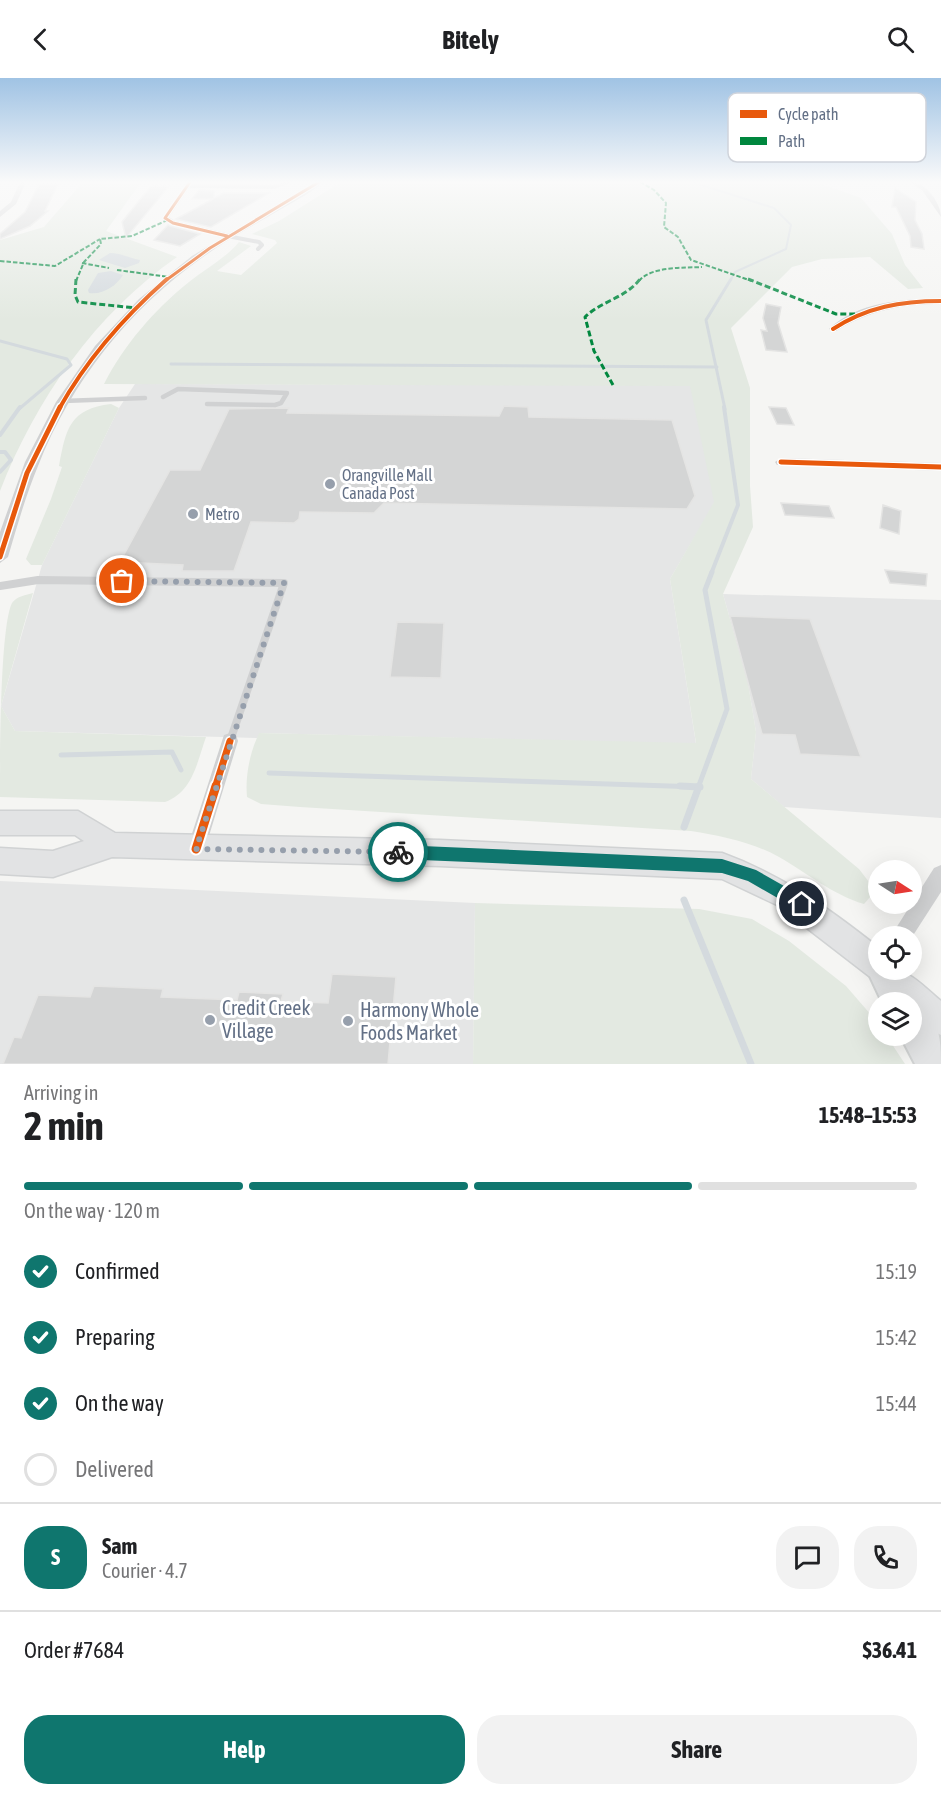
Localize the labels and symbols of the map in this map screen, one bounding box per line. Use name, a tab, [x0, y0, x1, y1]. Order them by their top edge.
legend	[728, 93, 926, 162]
text: Cycle path	[778, 105, 838, 124]
text: Path	[778, 132, 805, 150]
place label: Orangville Mall Canada Post	[342, 466, 433, 502]
marker: Orangville Mall Canada Post	[323, 477, 337, 491]
place label: Metro	[205, 505, 240, 523]
marker: Metro	[186, 507, 200, 521]
pin	[96, 555, 147, 606]
courier	[368, 822, 428, 882]
north arrow	[868, 860, 922, 914]
pin	[776, 878, 827, 929]
place label: Credit Creek Village	[222, 996, 310, 1042]
place label: Harmony Whole Foods Market	[360, 998, 479, 1044]
marker: Credit Creek Village	[203, 1013, 217, 1027]
marker: Harmony Whole Foods Market	[341, 1014, 355, 1028]

